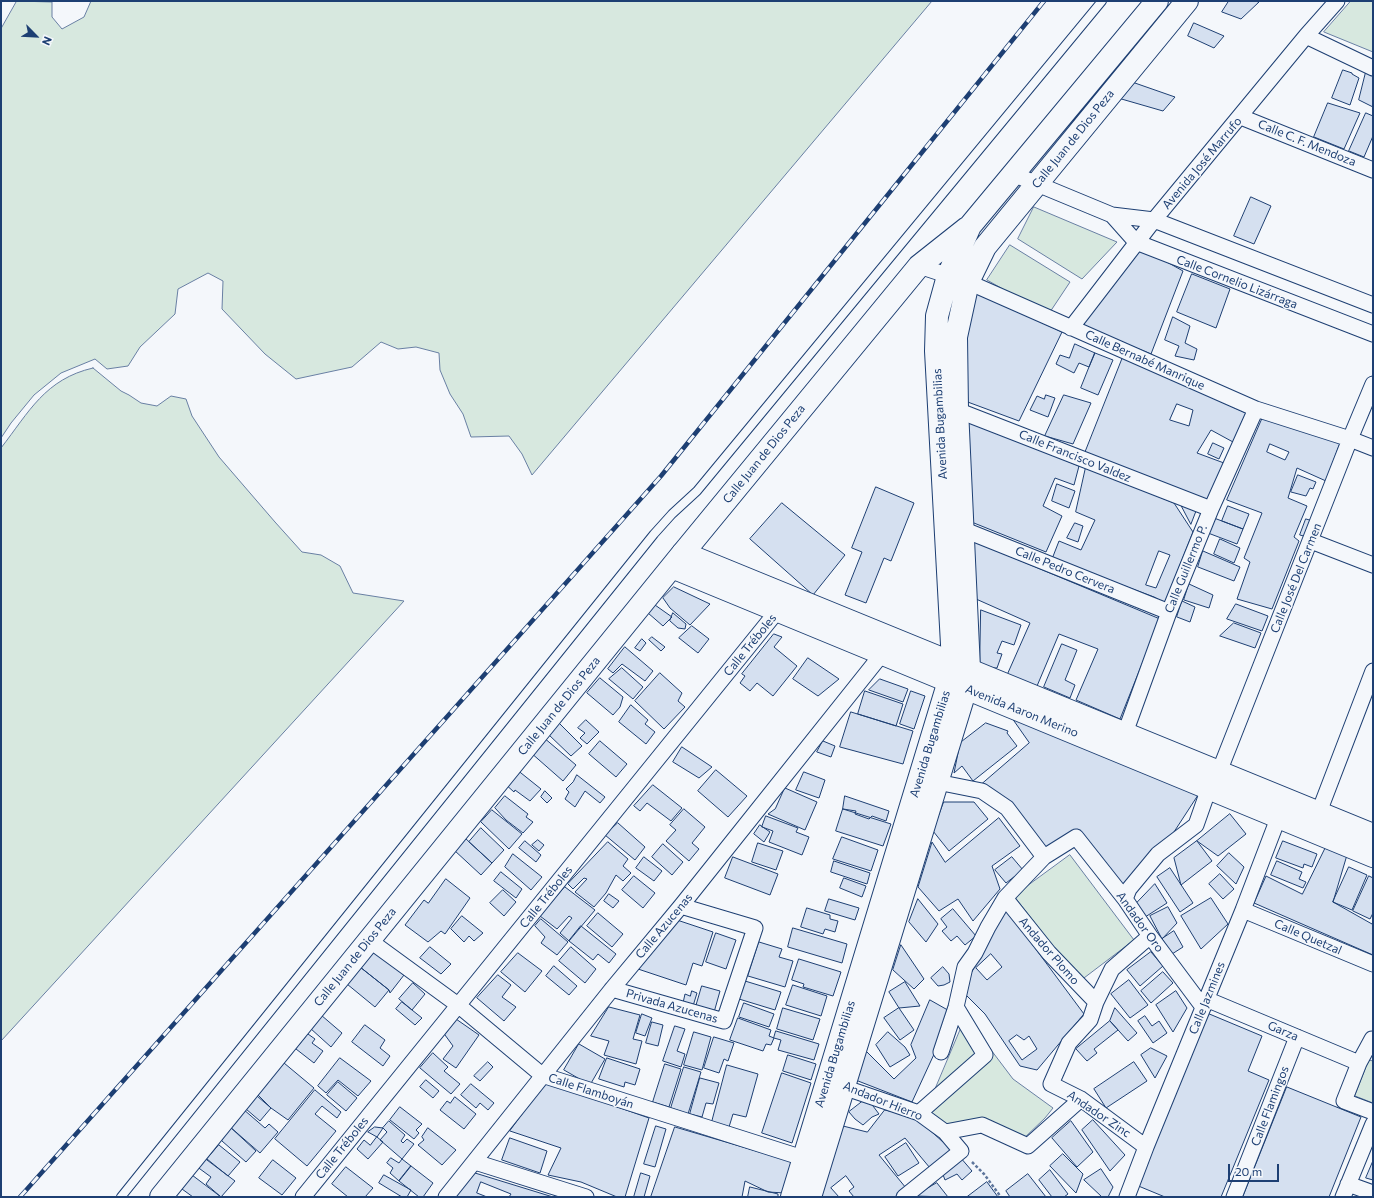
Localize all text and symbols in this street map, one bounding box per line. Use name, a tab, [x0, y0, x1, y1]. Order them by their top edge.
north arrow	[16, 16, 56, 56]
text: N	[40, 35, 55, 47]
street label: Calle Juan de Dios Peza	[1029, 87, 1117, 191]
street label: Avenida José Marrufo	[1159, 114, 1245, 212]
street label: Calle C. F. Mendoza	[1256, 117, 1358, 169]
street label: Calle Cornelio Lizárraga	[1174, 252, 1300, 312]
street label: Calle Bernabé Manrique	[1083, 327, 1207, 393]
street label: Avenida Bugambilias	[930, 368, 950, 480]
street label: Calle Juan de Dios Peza	[720, 402, 808, 506]
street label: Calle Francisco Valdez	[1017, 427, 1133, 485]
street label: Calle José Del Carmen	[1267, 521, 1325, 635]
street label: Calle Guillermo P.	[1162, 523, 1210, 615]
street label: Calle Pedro Cervera	[1013, 543, 1117, 597]
street label: Calle Tréboles	[721, 611, 779, 679]
street label: Calle Juan de Dios Peza	[515, 654, 603, 758]
street label: Avenida Aaron Merino	[963, 682, 1081, 740]
street label: Avenida Bugambilias	[907, 689, 953, 799]
street label: Calle Tréboles	[517, 863, 575, 931]
street label: Andador Oro	[1113, 889, 1167, 955]
street label: Calle Azucenas	[632, 890, 696, 962]
street label: Calle Juan de Dios Peza	[311, 905, 399, 1009]
street label: Andador Plomo	[1016, 914, 1082, 988]
street label: Calle Quetzal	[1272, 916, 1344, 958]
street label: Calle Jazmines	[1186, 960, 1228, 1036]
street label: Privada Azucenas	[624, 986, 720, 1026]
street label: Avenida Bugambilias	[812, 999, 858, 1109]
street label: Garza	[1265, 1018, 1301, 1044]
street label: Calle Flamingos	[1248, 1064, 1292, 1148]
street label: Calle Flamboyán	[546, 1070, 636, 1112]
street label: Andador Hierro	[841, 1078, 925, 1124]
street label: Andador Zinc	[1065, 1087, 1133, 1141]
street label: Calle Tréboles	[313, 1114, 371, 1182]
scale bar	[1230, 1156, 1281, 1182]
text: 20 m	[1235, 1164, 1262, 1178]

